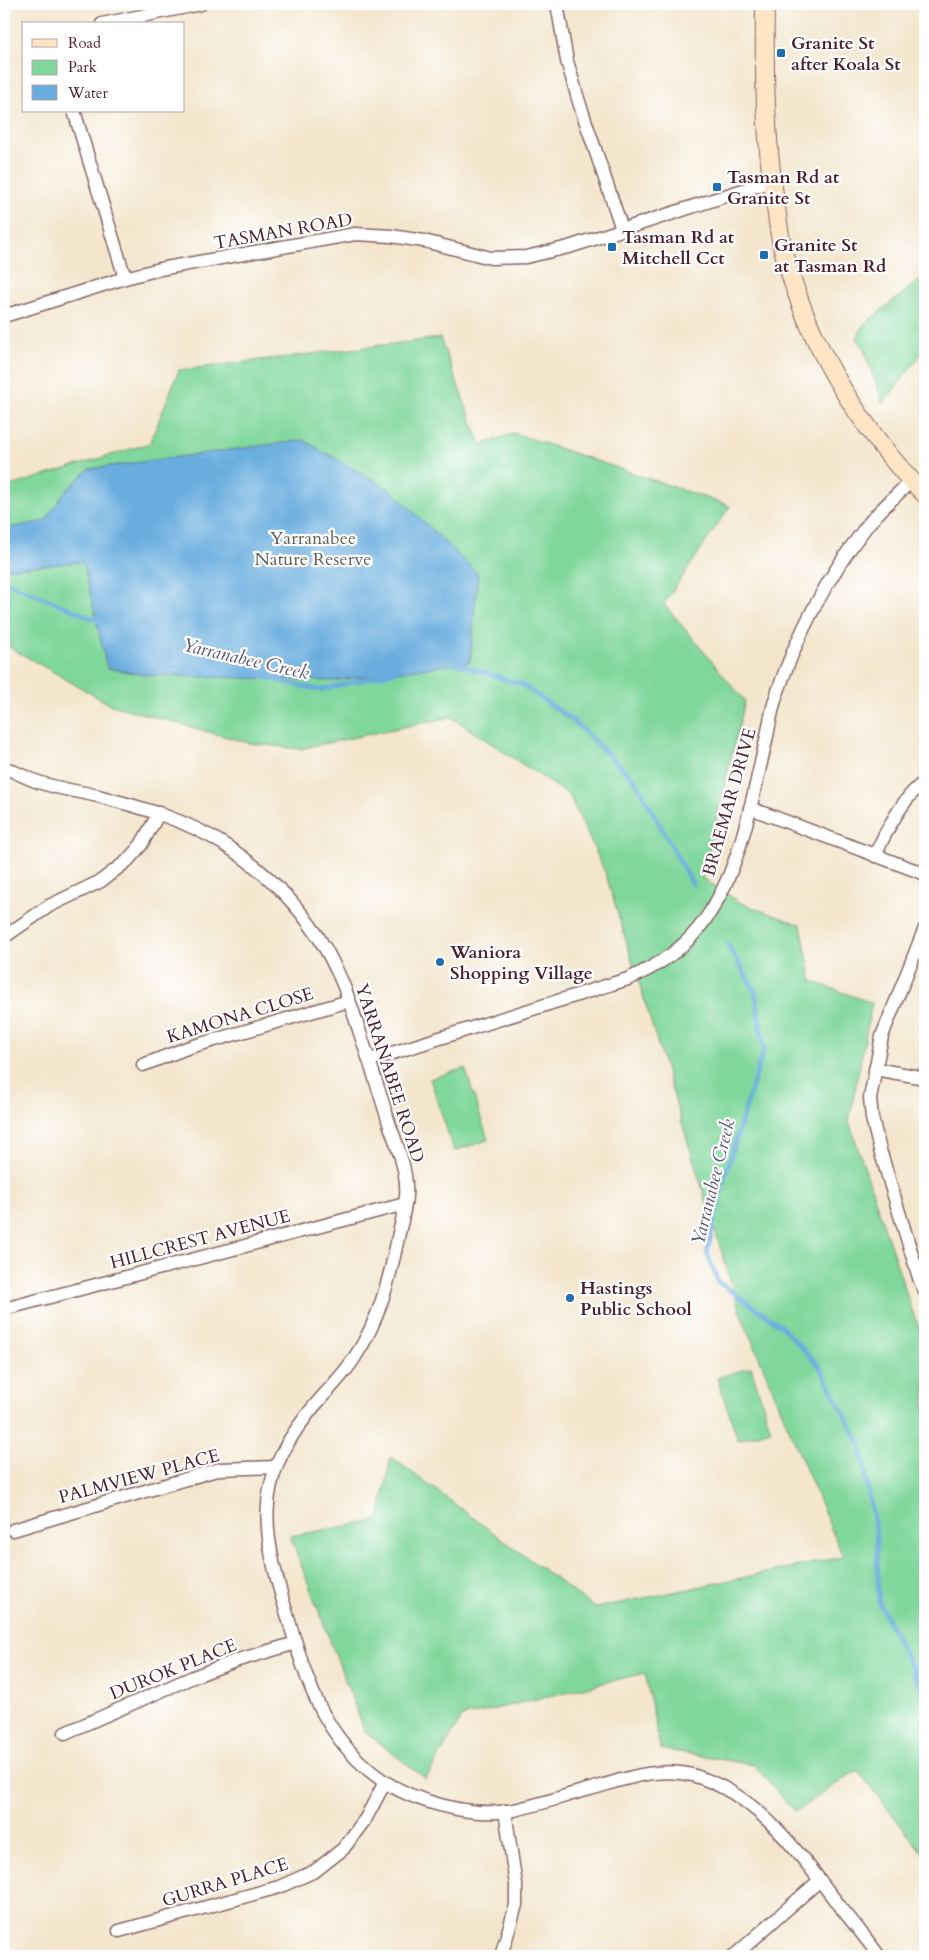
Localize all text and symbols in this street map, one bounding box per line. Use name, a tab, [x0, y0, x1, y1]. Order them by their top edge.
legend	[22, 22, 185, 112]
place label: Granite St after Koala St	[791, 31, 901, 77]
text: Road	[68, 33, 101, 53]
marker: Granite St after Koala St	[775, 47, 787, 59]
text: Park	[68, 57, 97, 77]
text: Water	[67, 83, 109, 103]
place label: Tasman Rd at Granite St	[727, 165, 840, 211]
marker: Tasman Rd at Granite St	[711, 181, 723, 193]
street label: TASMAN ROAD	[212, 207, 354, 256]
place label: Tasman Rd at Mitchell Cct	[622, 225, 735, 271]
place label: Granite St at Tasman Rd	[774, 233, 887, 279]
marker: Tasman Rd at Mitchell Cct	[606, 241, 618, 253]
marker: Granite St at Tasman Rd	[758, 249, 770, 261]
park label: Yarranabee Nature Reserve	[255, 526, 371, 572]
water label: Yarranabee Creek	[180, 632, 312, 686]
street label: BRAEMAR DRIVE	[696, 725, 763, 879]
place label: Waniora Shopping Village	[449, 940, 593, 986]
marker: Waniora Shopping Village	[434, 956, 446, 968]
street label: YARRANABEE ROAD	[349, 980, 430, 1166]
street label: KAMONA CLOSE	[164, 981, 317, 1050]
water label: Yarranabee Creek	[685, 1116, 741, 1248]
street label: HILLCREST AVENUE	[107, 1203, 293, 1276]
place label: Hastings Public School	[580, 1276, 692, 1322]
marker: Hastings Public School	[564, 1292, 576, 1304]
street label: PALMVIEW PLACE	[56, 1443, 222, 1510]
street label: DUROK PLACE	[106, 1633, 240, 1706]
street label: GURRA PLACE	[159, 1851, 291, 1914]

